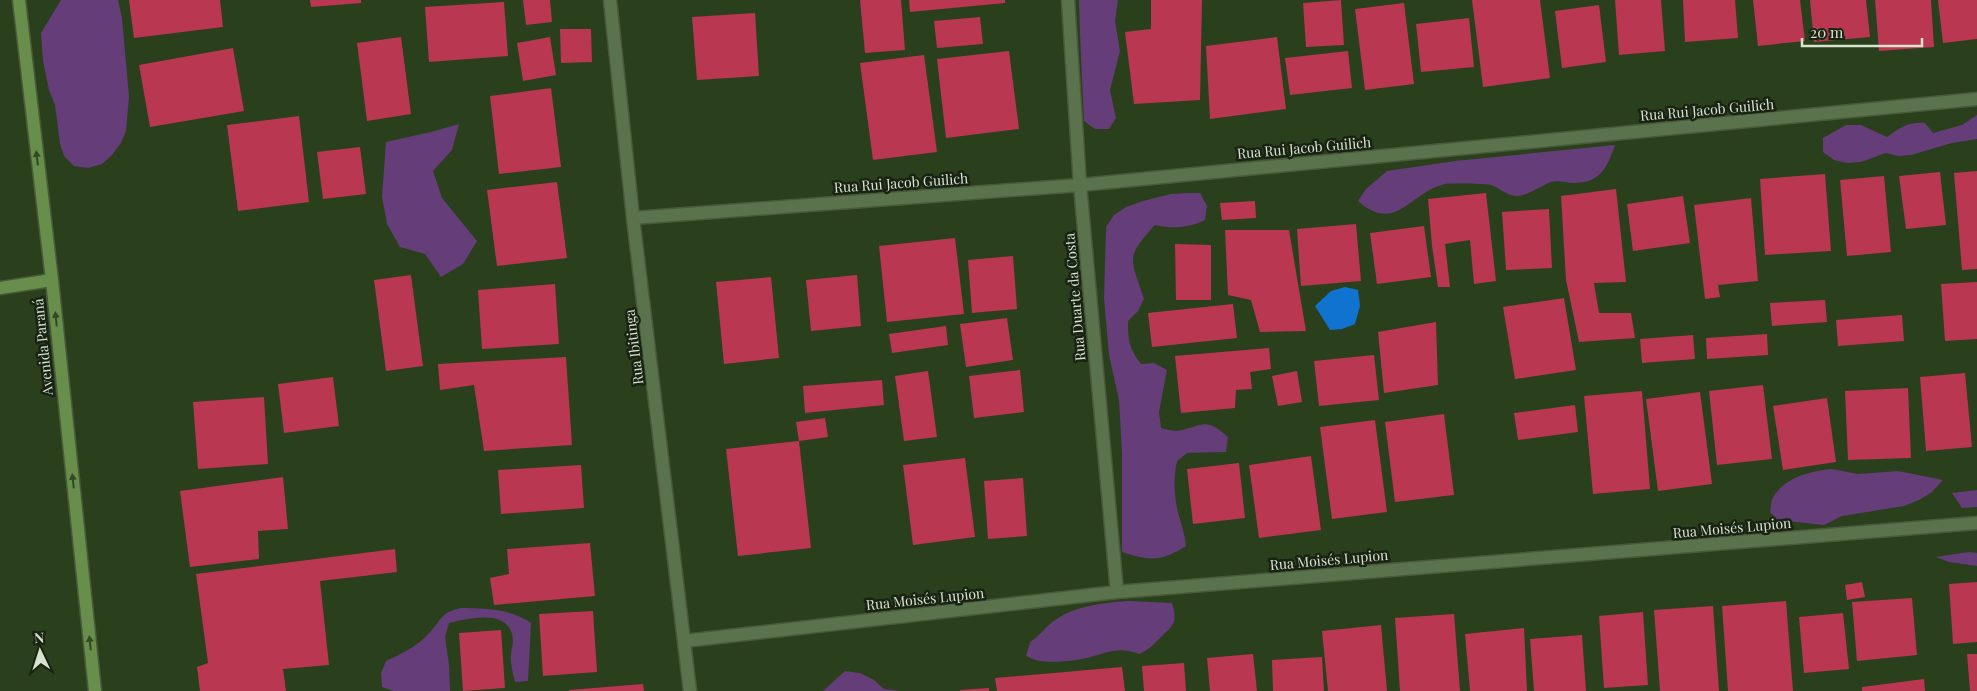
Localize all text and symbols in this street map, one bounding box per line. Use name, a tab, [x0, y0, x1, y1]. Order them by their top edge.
scale bar	[1802, 15, 1922, 47]
text: 20 m	[1810, 22, 1844, 42]
street label: Rua Rui Jacob Guilich	[1639, 94, 1776, 125]
street label: Rua Rui Jacob Guilich	[1236, 132, 1373, 163]
one-way arrow	[33, 150, 41, 166]
street label: Rua Rui Jacob Guilich	[833, 168, 970, 197]
street label: Rua Duarte da Costa	[1059, 232, 1090, 362]
street label: Avenida Paraná	[28, 298, 57, 397]
street label: Rua Ibitinga	[619, 308, 648, 386]
one-way arrow	[52, 311, 60, 327]
one-way arrow	[69, 473, 77, 489]
street label: Rua Moisés Lupion	[1672, 513, 1793, 542]
street label: Rua Moisés Lupion	[1269, 545, 1390, 574]
street label: Rua Moisés Lupion	[865, 583, 986, 614]
north arrow	[15, 626, 65, 676]
text: N	[33, 628, 45, 647]
one-way arrow	[85, 634, 93, 650]

